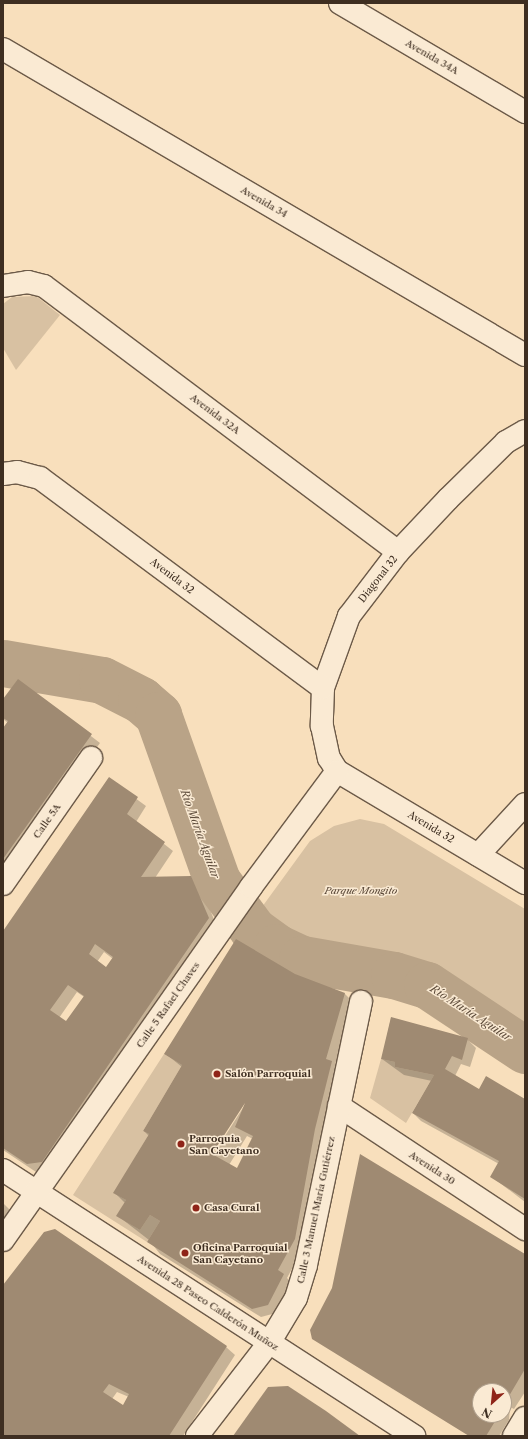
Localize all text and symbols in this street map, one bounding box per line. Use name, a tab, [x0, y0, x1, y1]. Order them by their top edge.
street label: Avenida 34A	[403, 37, 461, 77]
street label: Avenida 34	[238, 184, 290, 220]
street label: Avenida 32A	[188, 391, 242, 437]
street label: Diagonal 32	[356, 553, 400, 605]
street label: Avenida 32	[148, 556, 196, 596]
water label: Río María Aguilar	[178, 788, 222, 880]
street label: Calle 5A	[31, 801, 63, 841]
street label: Avenida 32	[406, 808, 456, 846]
park label: Parque Mongito	[325, 885, 397, 897]
street label: Calle 5 Rafael Chaves	[134, 960, 202, 1050]
water label: Río María Aguilar	[428, 982, 514, 1044]
place label: Salón Parroquial	[225, 1068, 311, 1080]
marker: Salón Parroquial	[212, 1069, 222, 1079]
place label: Parroquia San Cayetano	[189, 1132, 259, 1156]
street label: Calle 3 Manuel María Gutiérrez	[295, 1135, 337, 1285]
marker: Parroquia San Cayetano	[176, 1139, 186, 1149]
street label: Avenida 30	[407, 1149, 457, 1187]
place label: Casa Cural	[204, 1202, 260, 1214]
marker: Casa Cural	[191, 1203, 201, 1213]
place label: Oficina Parroquial San Cayetano	[193, 1241, 288, 1264]
marker: Oficina Parroquial San Cayetano	[180, 1248, 190, 1258]
street label: Avenida 28 Paseo Calderón Muñoz	[135, 1253, 281, 1353]
north arrow	[472, 1383, 512, 1423]
text: N	[480, 1404, 494, 1421]

